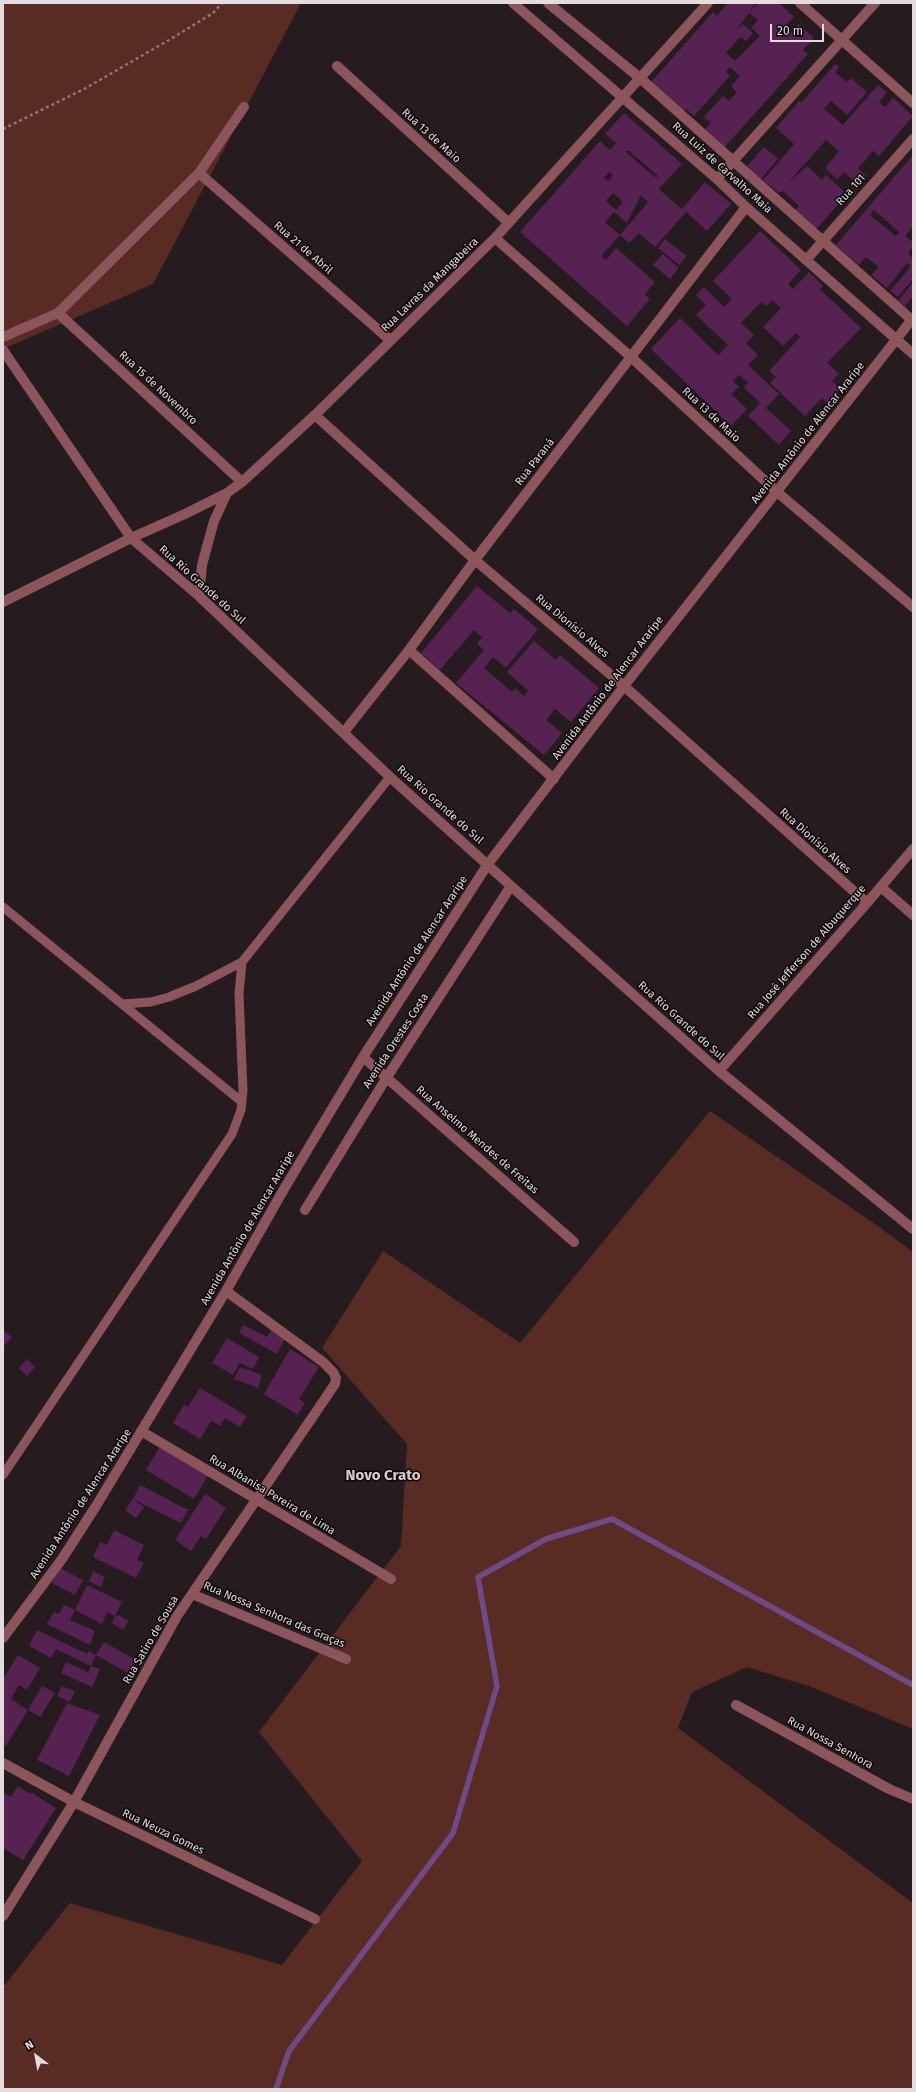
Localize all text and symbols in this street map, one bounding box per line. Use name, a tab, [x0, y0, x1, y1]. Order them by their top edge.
scale bar	[772, 16, 826, 42]
text: 20 m	[777, 24, 803, 38]
street label: Rua 13 de Maio	[399, 106, 463, 166]
street label: Rua Luiz de Carvalho Maia	[669, 120, 775, 216]
street label: Rua 101	[834, 172, 868, 208]
street label: Rua 21 de Abril	[271, 219, 335, 277]
street label: Rua Lavras da Mangabeira	[379, 235, 481, 335]
street label: Rua 15 de Novembro	[116, 348, 200, 428]
street label: Avenida Antônio de Alencar Araripe	[749, 359, 867, 507]
street label: Rua 13 de Maio	[679, 385, 743, 445]
street label: Rua Paraná	[513, 436, 557, 488]
street label: Rua Rio Grande do Sul	[156, 543, 248, 627]
street label: Rua Dionísio Alves	[533, 592, 611, 660]
street label: Avenida Antônio de Alencar Araripe	[550, 614, 666, 762]
street label: Rua Rio Grande do Sul	[394, 763, 486, 847]
street label: Rua Dionísio Alves	[777, 805, 853, 877]
street label: Avenida Antônio de Alencar Araripe	[363, 873, 471, 1029]
street label: Rua José Jefferson de Albuquerque	[745, 882, 869, 1022]
street label: Rua Rio Grande do Sul	[635, 979, 727, 1063]
street label: Avenida Orestes Costa	[360, 991, 432, 1091]
street label: Rua Anselmo Mendes de Freitas	[413, 1083, 541, 1197]
street label: Avenida Antônio de Alencar Araripe	[198, 1148, 298, 1308]
street label: Avenida Antônio de Alencar Araripe	[27, 1426, 135, 1582]
street label: Rua Albanisa Pereira de Lima	[207, 1452, 337, 1538]
district label: Novo Crato	[346, 1467, 420, 1485]
street label: Rua Nossa Senhora das Graças	[201, 1579, 347, 1651]
street label: Rua Satiro de Sousa	[120, 1594, 182, 1686]
street label: Rua Nossa Senhora	[785, 1714, 875, 1772]
street label: Rua Neuza Gomes	[120, 1806, 206, 1858]
north arrow	[16, 2036, 56, 2076]
text: N	[23, 2038, 36, 2053]

